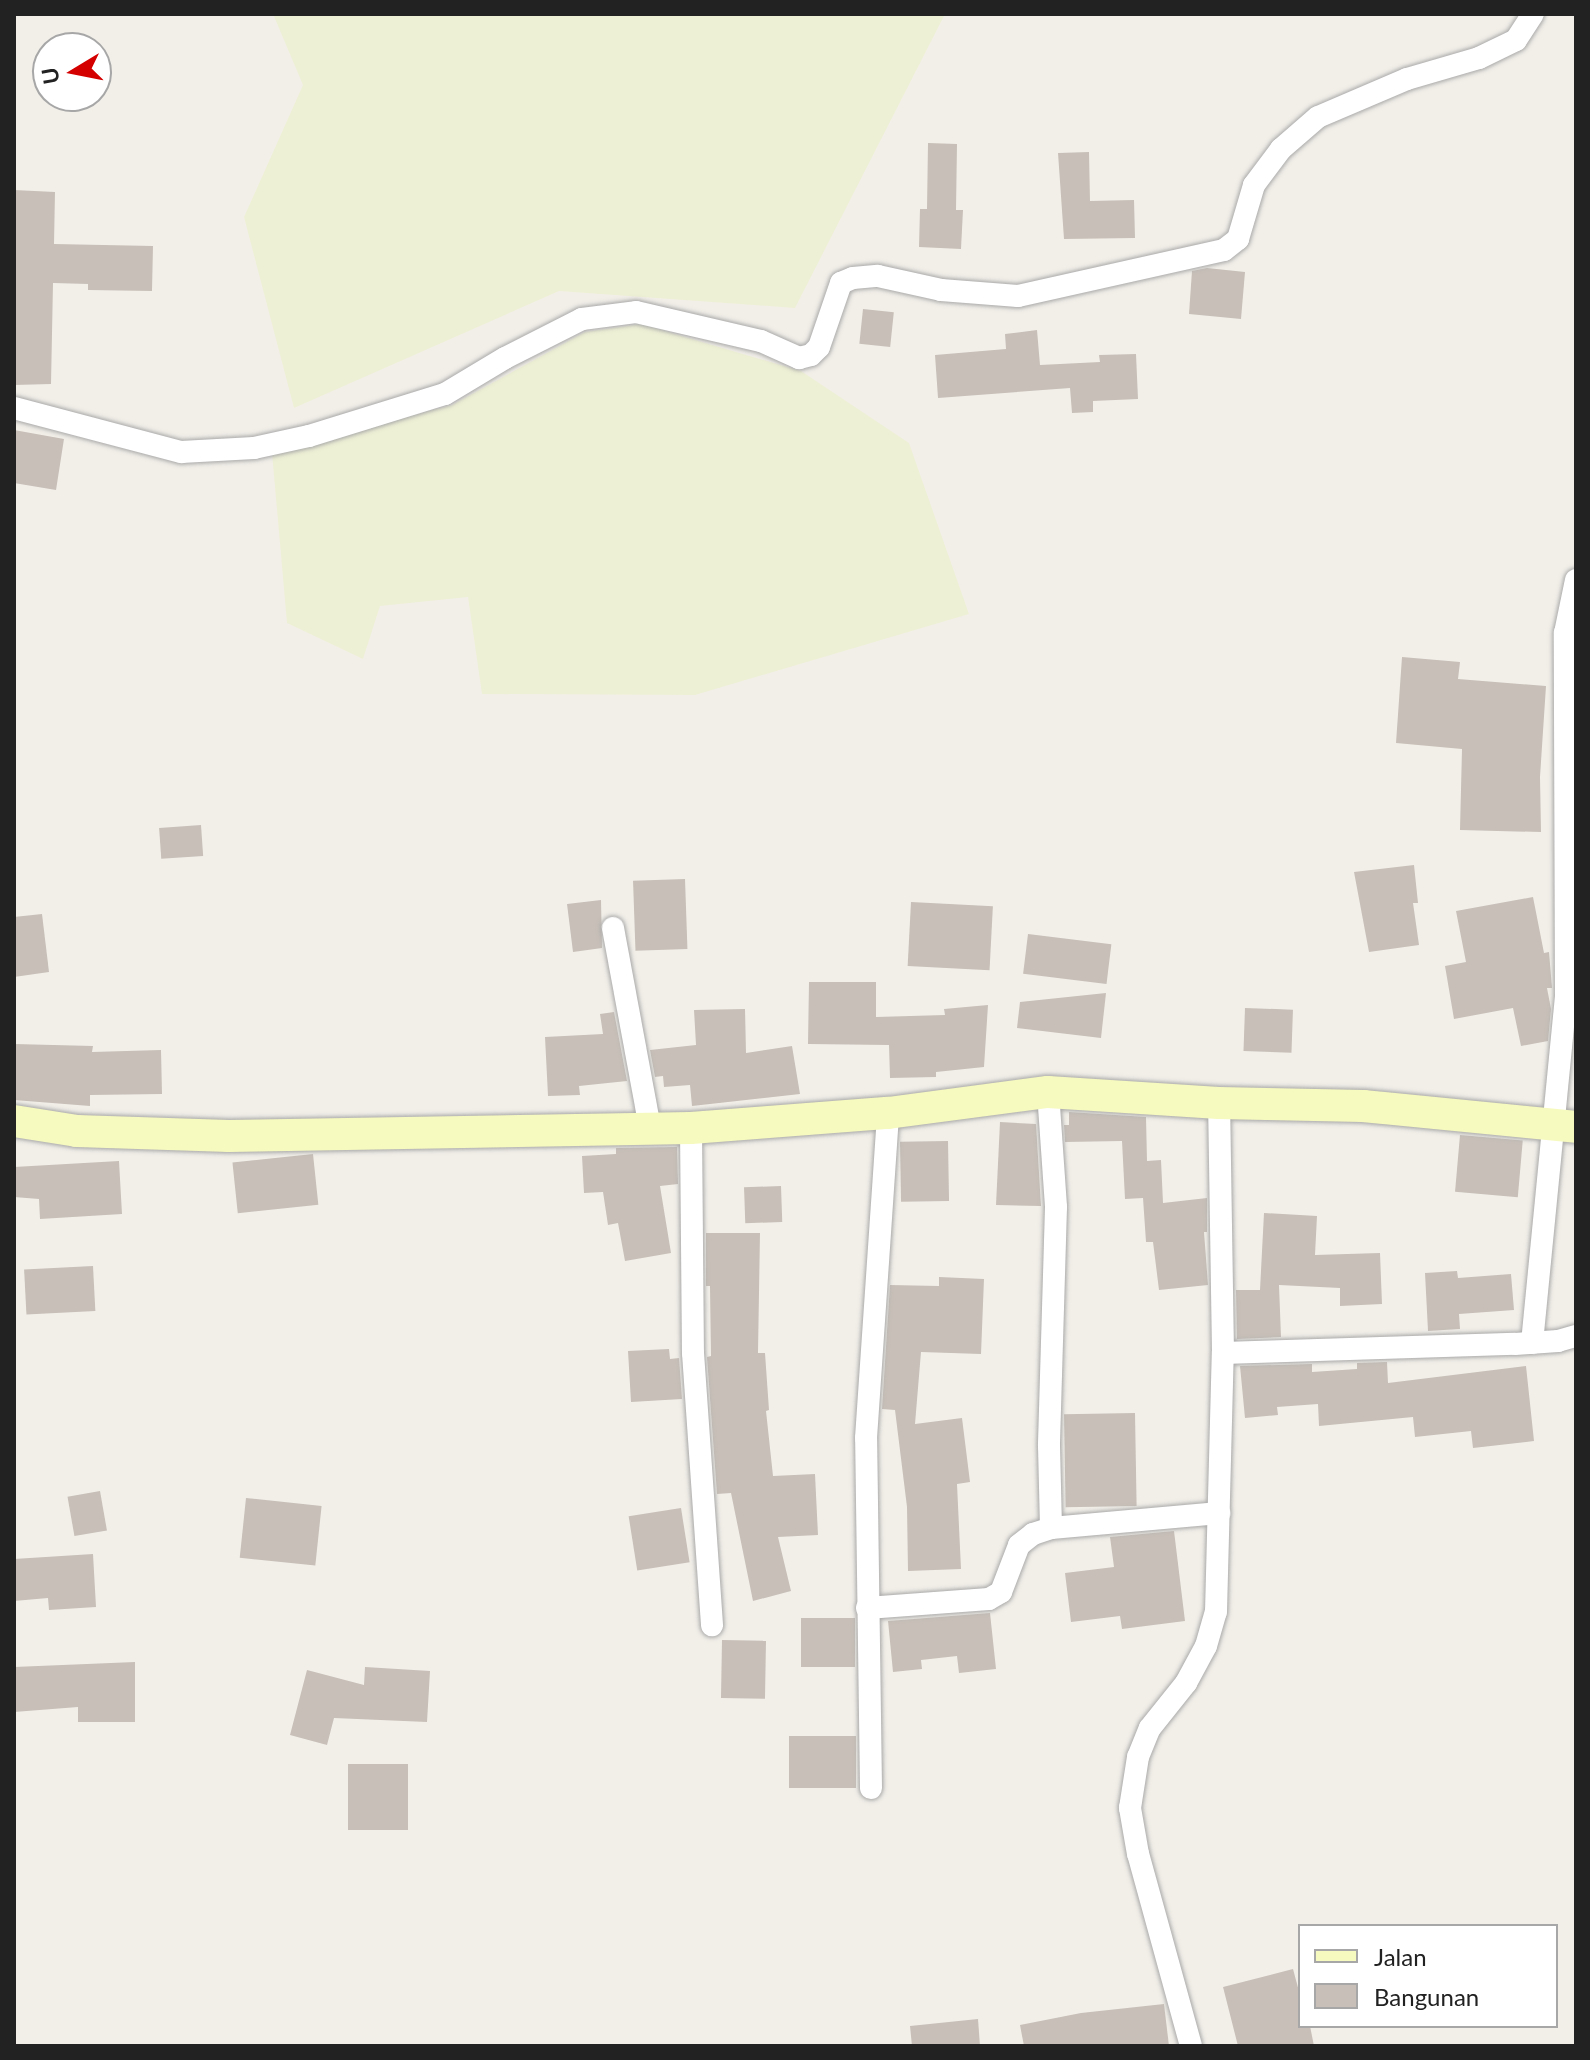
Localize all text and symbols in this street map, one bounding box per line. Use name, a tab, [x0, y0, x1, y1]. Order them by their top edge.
north arrow	[32, 32, 112, 112]
text: U	[35, 66, 65, 86]
legend	[1298, 1924, 1558, 2028]
text: Jalan	[1374, 1942, 1427, 1971]
text: Bangunan	[1374, 1982, 1479, 2011]

